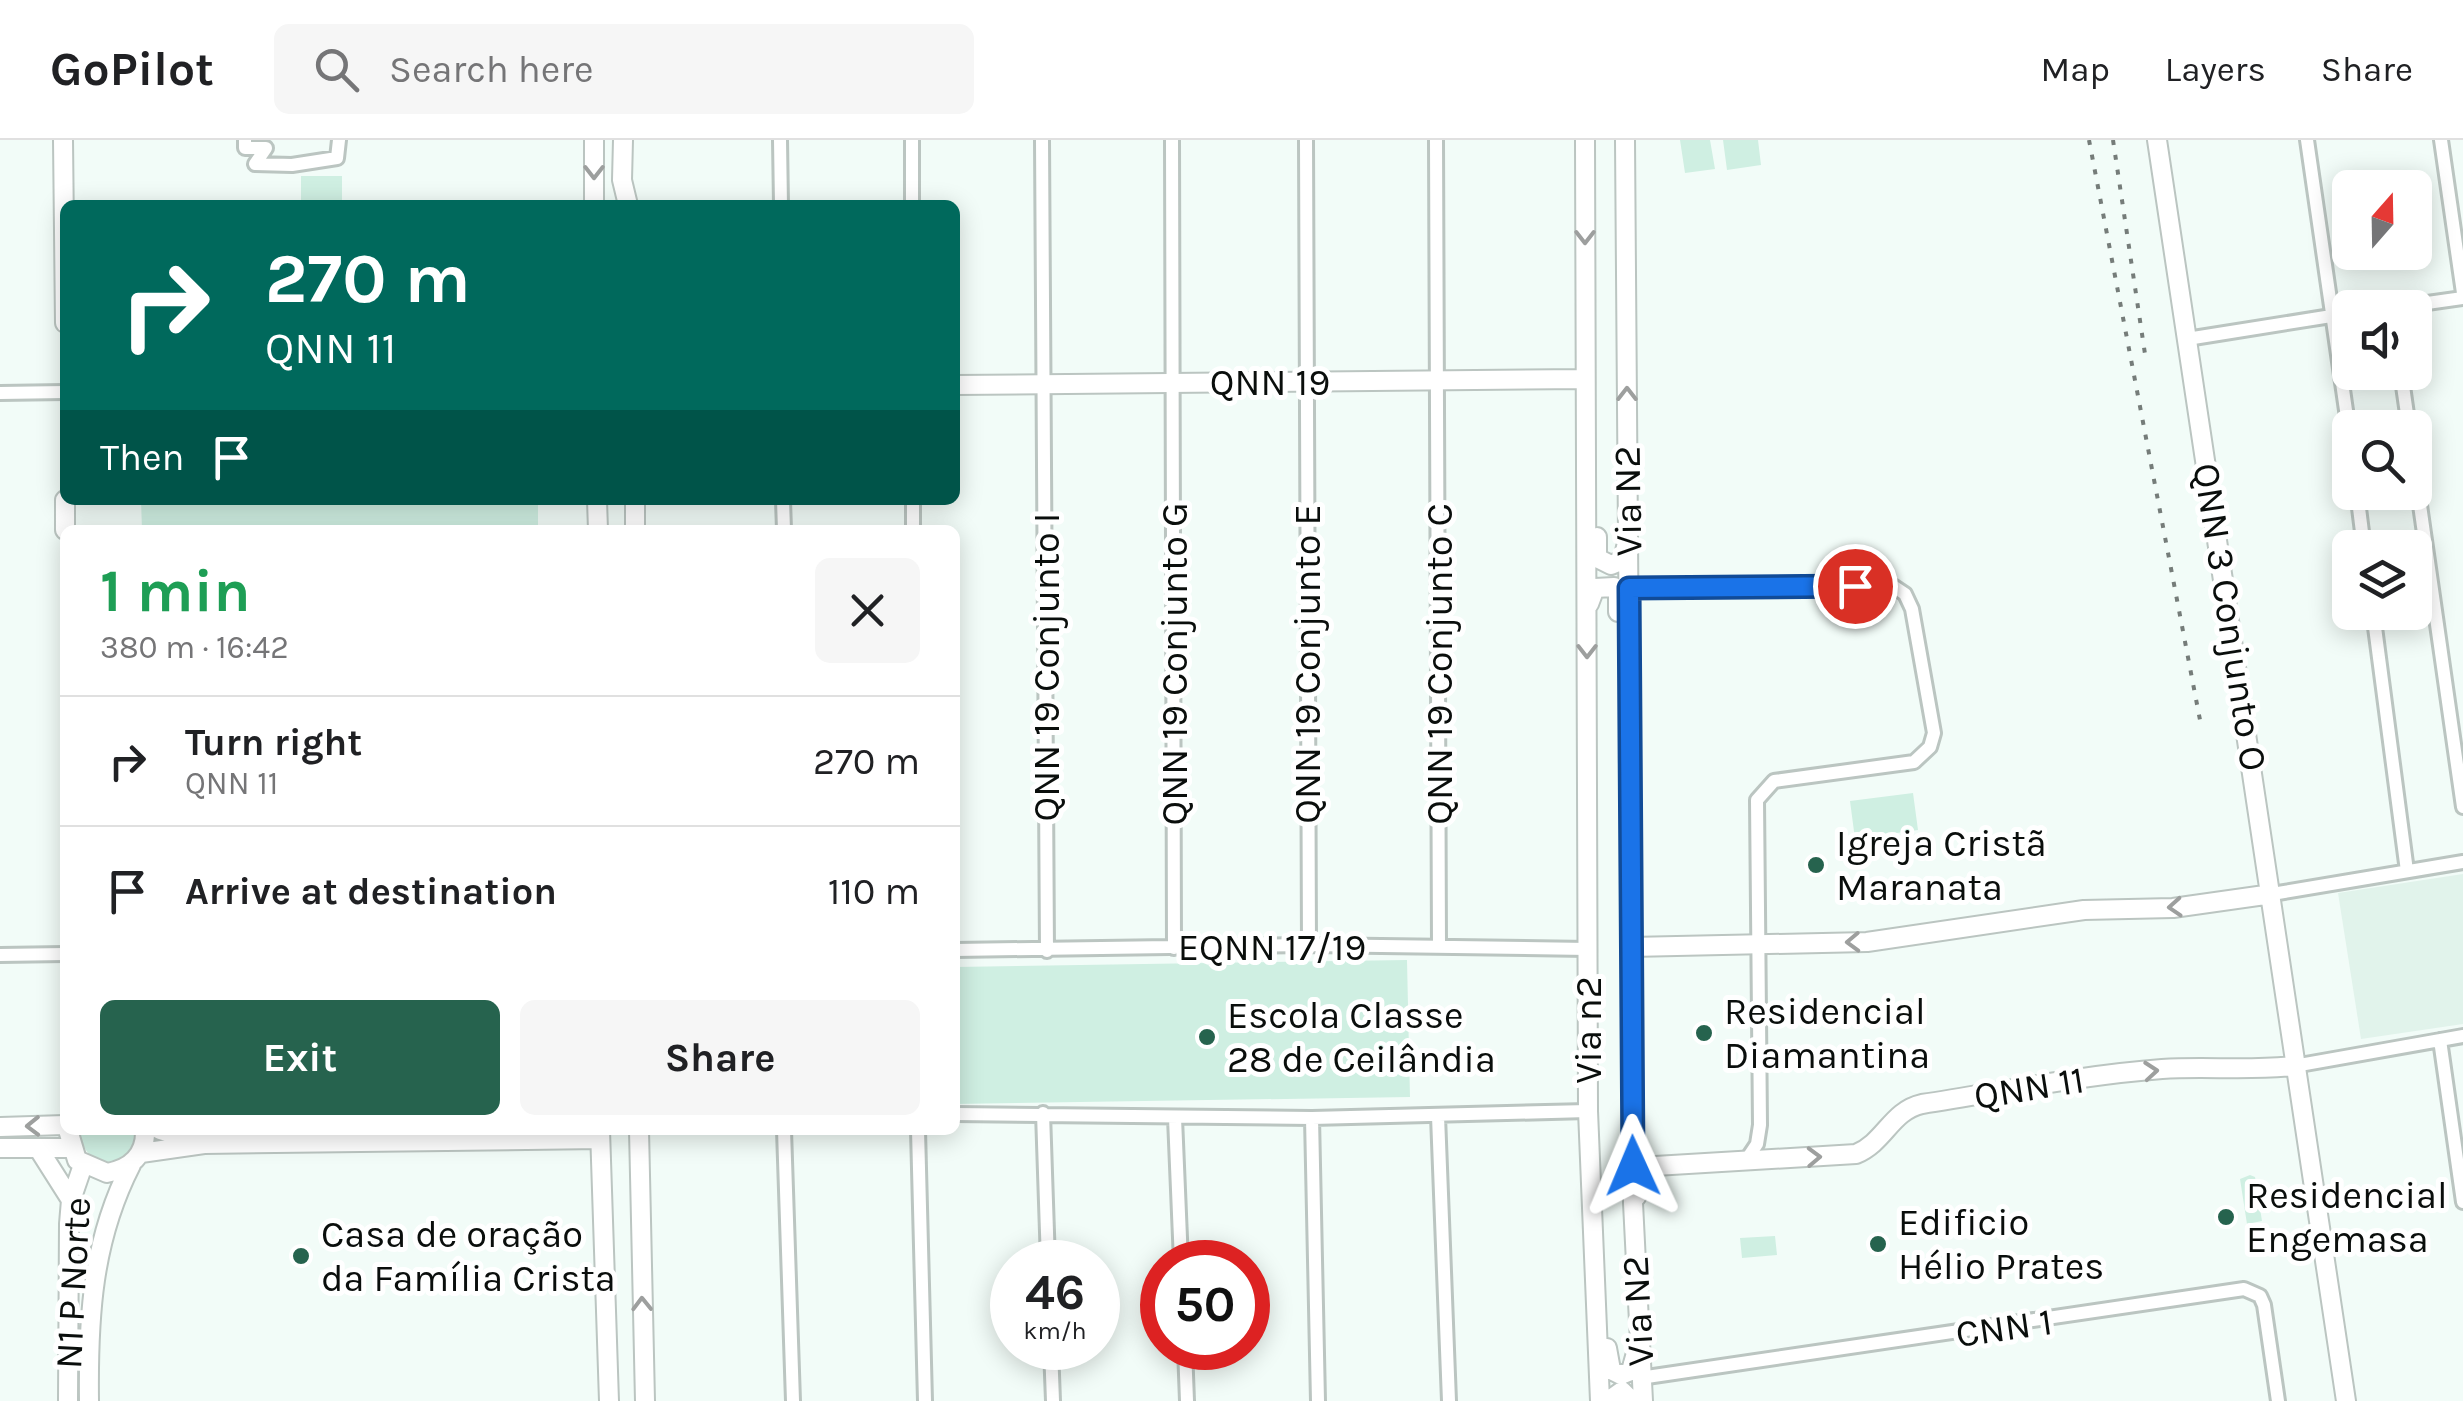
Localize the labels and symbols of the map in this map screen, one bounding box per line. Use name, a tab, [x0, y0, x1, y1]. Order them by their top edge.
one-way arrow	[583, 166, 605, 181]
north arrow	[2332, 170, 2432, 270]
one-way arrow	[1574, 230, 1596, 246]
street label: QNN 19	[1210, 360, 1330, 405]
one-way arrow	[1616, 385, 1638, 400]
street label: Via N2	[1605, 445, 1651, 557]
street label: QNN 3 Conjunto O	[2183, 460, 2277, 774]
street label: QNN 19 Conjunto G	[1152, 503, 1197, 825]
street label: QNN 19 Conjunto C	[1417, 503, 1462, 825]
street label: QNN 19 Conjunto E	[1285, 504, 1330, 824]
street label: QNN 19 Conjunto I	[1024, 513, 1069, 821]
pin	[1813, 544, 1898, 629]
one-way arrow	[1576, 644, 1598, 660]
place label: Igreja Cristã Maranata	[1836, 821, 2047, 910]
marker: Igreja Cristã Maranata	[1805, 854, 1827, 876]
one-way arrow	[2167, 896, 2183, 917]
street label: EQNN 17/19	[1178, 925, 1366, 970]
one-way arrow	[1844, 931, 1860, 952]
street label: Via n2	[1566, 976, 1611, 1084]
place label: Residencial Diamantina	[1724, 989, 1930, 1078]
place label: Escola Classe 28 de Ceilândia	[1227, 993, 1496, 1082]
marker: Residencial Diamantina	[1693, 1022, 1715, 1044]
marker: Escola Classe 28 de Ceilândia	[1196, 1026, 1218, 1048]
street label: QNN 11	[1971, 1057, 2087, 1119]
one-way arrow	[2143, 1060, 2159, 1082]
position arrow	[1581, 1114, 1685, 1218]
one-way arrow	[24, 1116, 40, 1137]
one-way arrow	[1806, 1147, 1822, 1168]
place label: Residencial Engemasa	[2246, 1173, 2448, 1262]
street label: N1 P Norte	[46, 1196, 100, 1370]
place label: Edificio Hélio Prates	[1898, 1200, 2104, 1289]
marker: Residencial Engemasa	[2215, 1206, 2237, 1228]
place label: Casa de oração da Família Crista	[321, 1212, 616, 1301]
marker: Edificio Hélio Prates	[1867, 1233, 1889, 1255]
speed limit sign: 50	[1140, 1240, 1270, 1370]
marker: Casa de oração da Família Crista	[290, 1245, 312, 1267]
street label: Via N2	[1613, 1255, 1663, 1367]
one-way arrow	[632, 1295, 653, 1311]
street label: CNN 1	[1953, 1299, 2055, 1357]

